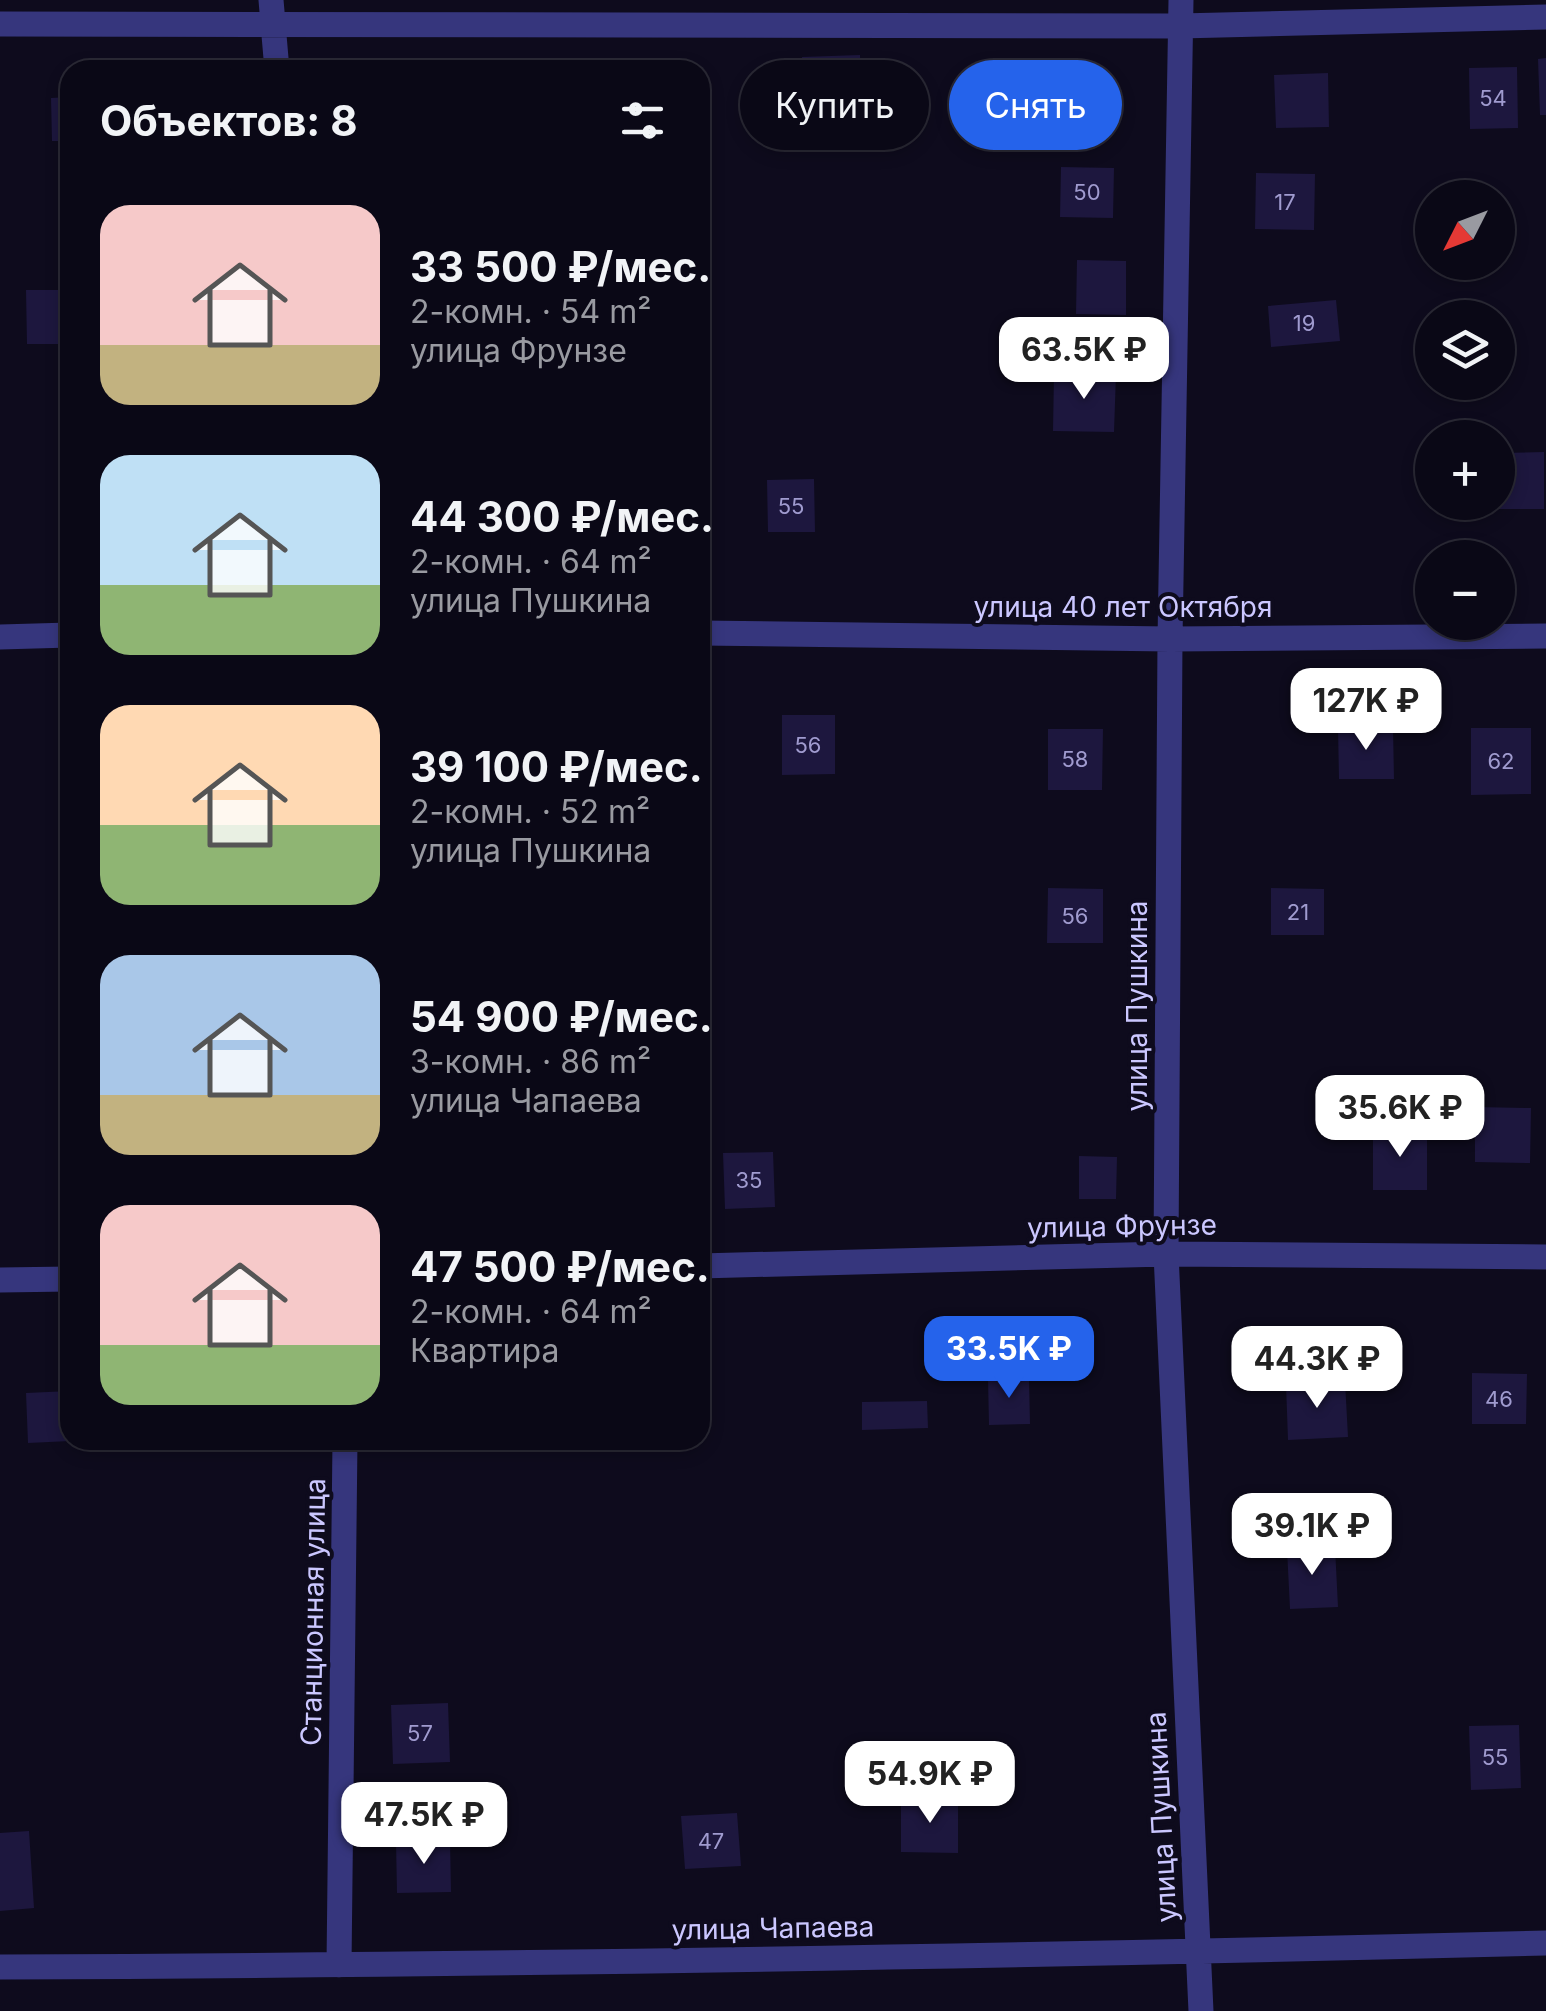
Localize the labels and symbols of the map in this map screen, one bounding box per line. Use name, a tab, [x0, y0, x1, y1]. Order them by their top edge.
house number: 54	[1479, 85, 1507, 111]
house number: 50	[1073, 179, 1101, 205]
north arrow	[1415, 180, 1515, 280]
house number: 17	[1274, 189, 1296, 215]
house number: 19	[1293, 310, 1315, 336]
pin: 63.5K ₽	[992, 317, 1176, 402]
house number: 55	[778, 493, 804, 519]
street label: улица 40 лет Октября	[974, 590, 1272, 624]
pin: 127K ₽	[1285, 668, 1447, 753]
house number: 56	[794, 732, 822, 758]
house number: 58	[1062, 746, 1088, 772]
house number: 62	[1487, 748, 1515, 774]
house number: 21	[1287, 899, 1309, 925]
street label: улица Пушкина	[1120, 900, 1154, 1112]
house number: 56	[1061, 903, 1089, 929]
pin: 35.6K ₽	[1308, 1075, 1492, 1160]
house number: 35	[736, 1167, 762, 1193]
street label: улица Фрунзе	[1027, 1207, 1217, 1245]
pin: 33.5K ₽	[917, 1316, 1101, 1401]
pin: 44.3K ₽	[1225, 1326, 1409, 1411]
house number: 46	[1485, 1386, 1513, 1412]
street label: Станционная улица	[294, 1478, 332, 1746]
pin: 39.1K ₽	[1220, 1493, 1404, 1578]
street label: улица Пушкина	[1138, 1711, 1184, 1923]
house number: 57	[407, 1720, 433, 1746]
pin: 54.9K ₽	[838, 1741, 1022, 1826]
house number: 55	[1482, 1744, 1508, 1770]
pin: 47.5K ₽	[332, 1782, 516, 1867]
house number: 47	[698, 1828, 724, 1854]
street label: улица Чапаева	[671, 1909, 875, 1947]

